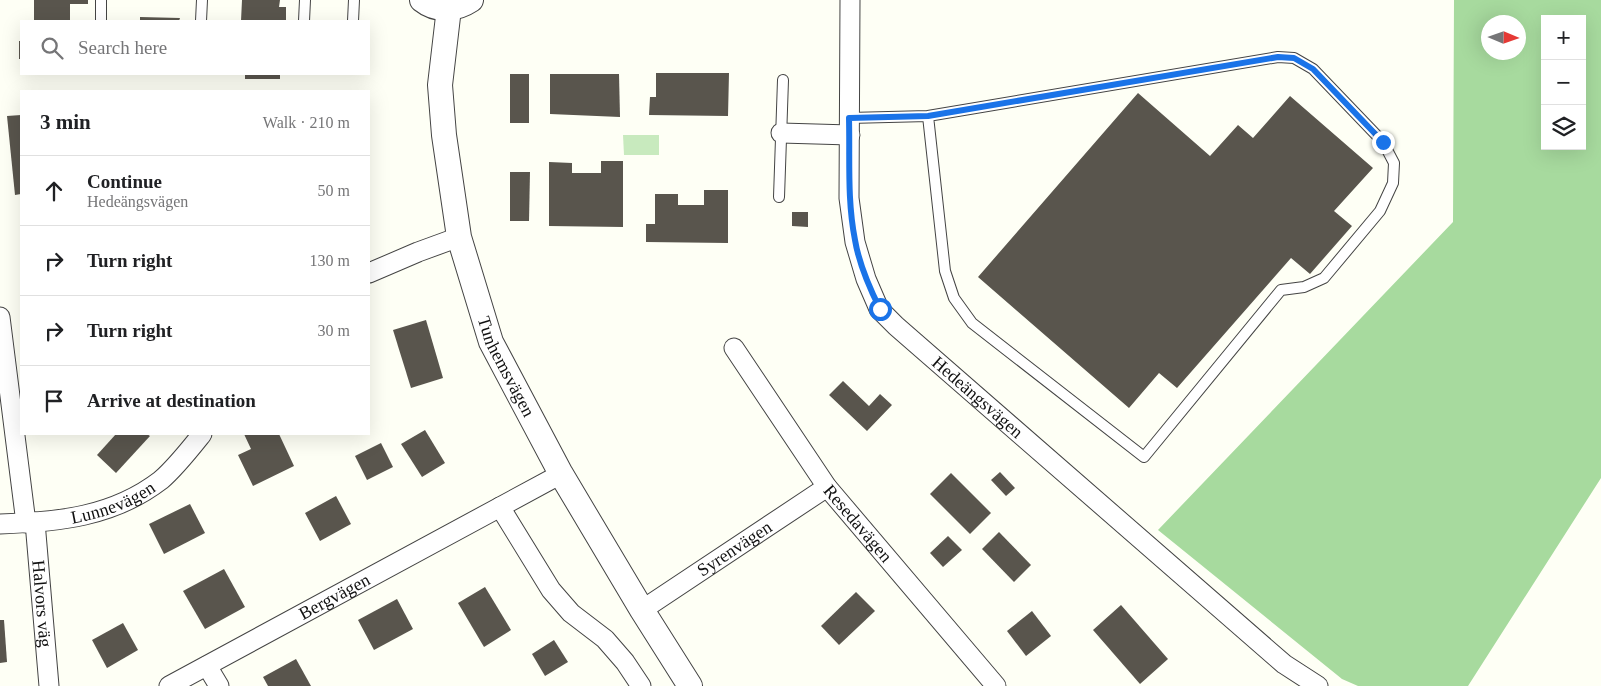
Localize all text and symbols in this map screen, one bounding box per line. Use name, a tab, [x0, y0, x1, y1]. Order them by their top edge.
north arrow	[1481, 15, 1526, 60]
map controls	[1541, 15, 1586, 150]
button: +	[1541, 15, 1586, 60]
search box	[20, 20, 370, 75]
icon: search	[38, 34, 66, 62]
text: Search here	[78, 37, 167, 58]
button: −	[1541, 60, 1586, 105]
button: layers	[1541, 105, 1586, 150]
text: 3 min	[40, 110, 91, 134]
text: Walk · 210 m	[263, 114, 350, 131]
route end	[1372, 131, 1395, 154]
text: Continue	[87, 171, 162, 192]
icon: ahead	[40, 177, 68, 205]
text: 50 m	[318, 182, 350, 199]
text: Hedeängsvägen	[87, 193, 188, 210]
icon: right	[40, 247, 68, 275]
text: Turn right	[87, 250, 172, 271]
text: 130 m	[310, 252, 350, 269]
route start	[869, 298, 892, 321]
street label: Tunhemsvägen	[474, 314, 539, 420]
icon: right	[40, 317, 68, 345]
text: Turn right	[87, 320, 172, 341]
text: 30 m	[318, 322, 350, 339]
street label: Hedeängsvägen	[928, 352, 1027, 442]
icon: arrive	[40, 387, 68, 415]
text: Arrive at destination	[87, 390, 256, 411]
street label: Lunnevägen	[69, 477, 159, 528]
street label: Resedavägen	[820, 481, 896, 566]
street label: Syrenvägen	[693, 517, 775, 580]
street label: Halvors väg	[28, 559, 56, 648]
street label: Bergvägen	[295, 569, 373, 624]

